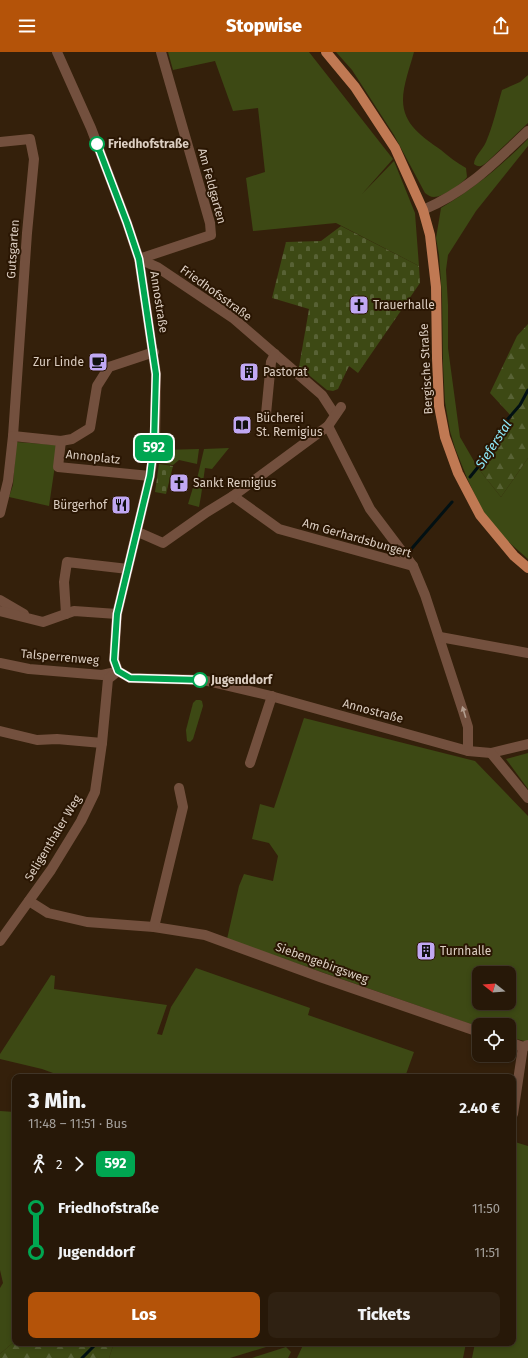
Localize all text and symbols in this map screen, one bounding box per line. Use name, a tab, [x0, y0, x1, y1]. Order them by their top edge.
icon: menu	[16, 15, 38, 37]
text: Stopwise	[226, 15, 302, 37]
icon: share	[490, 15, 512, 37]
marker: Friedhofstraße	[89, 136, 105, 152]
place label: Friedhofstraße	[108, 137, 189, 151]
street label: Am Feldgarten	[195, 147, 229, 225]
street label: Gutsgarten	[4, 219, 22, 279]
street label: Friedhofsstraße	[177, 262, 255, 324]
street label: Annostraße	[147, 270, 171, 334]
church icon: Trauerhalle	[348, 294, 370, 316]
place label: Trauerhalle	[373, 298, 435, 312]
street label: Bergische Straße	[417, 323, 435, 415]
cafe icon: Zur Linde	[87, 351, 109, 373]
place label: Zur Linde	[33, 355, 84, 369]
building icon: Pastorat	[238, 361, 260, 383]
place label: Pastorat	[263, 365, 308, 379]
place label: Bücherei St. Remigius	[256, 411, 323, 439]
library icon: Bücherei St. Remigius	[231, 414, 253, 436]
water label: Sieferstal	[472, 417, 515, 472]
line badge: 592	[131, 435, 177, 461]
text: 592	[143, 439, 165, 456]
street label: Annoplatz	[65, 447, 121, 467]
church icon: Sankt Remigius	[168, 472, 190, 494]
place label: Sankt Remigius	[193, 476, 277, 490]
restaurant icon: Bürgerhof	[110, 494, 132, 516]
place label: Bürgerhof	[53, 498, 108, 512]
street label: Am Gerhardsbungert	[301, 516, 414, 560]
street label: Talsperrenweg	[20, 647, 101, 667]
marker: Jugenddorf	[192, 672, 208, 688]
place label: Jugenddorf	[210, 673, 274, 687]
street label: Annostraße	[341, 696, 405, 726]
one-way arrow	[461, 706, 467, 718]
street label: Seligenthaler Weg	[22, 792, 85, 884]
street label: Siebengebirgsweg	[274, 940, 371, 987]
building icon: Turnhalle	[415, 940, 437, 962]
place label: Turnhalle	[440, 944, 491, 958]
north arrow	[472, 966, 516, 1010]
map controls	[472, 966, 516, 1062]
button: locate	[472, 1018, 516, 1062]
text: 3 Min.	[28, 1087, 86, 1114]
text: 2.40 €	[459, 1099, 500, 1117]
text: 11:48 – 11:51 · Bus	[28, 1116, 127, 1131]
icon: walk	[28, 1153, 50, 1175]
icon: forward	[68, 1153, 90, 1175]
text: 592	[104, 1155, 127, 1172]
text: 2	[56, 1157, 62, 1172]
text: Friedhofstraße	[58, 1199, 159, 1217]
text: 11:50	[472, 1201, 500, 1216]
text: Jugenddorf	[58, 1243, 134, 1261]
text: 11:51	[474, 1245, 500, 1260]
button: Los	[28, 1292, 260, 1338]
button: Tickets	[268, 1292, 500, 1338]

